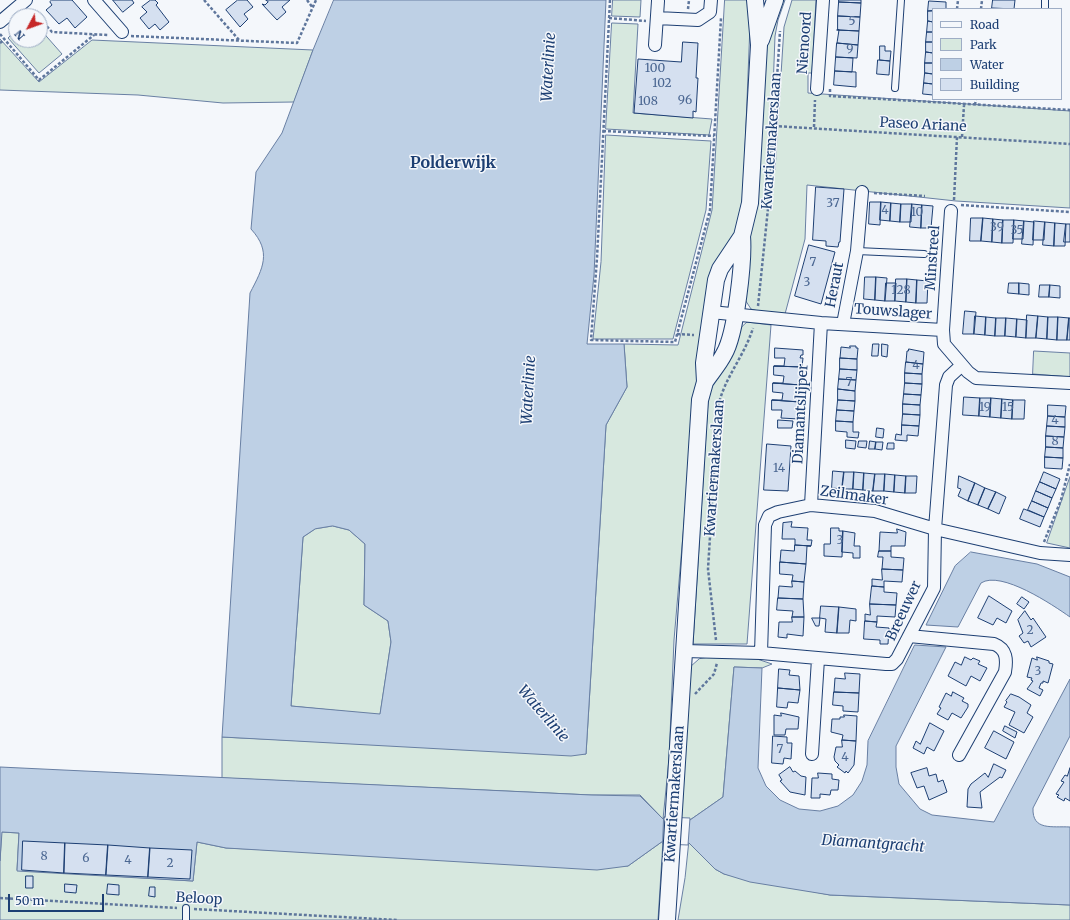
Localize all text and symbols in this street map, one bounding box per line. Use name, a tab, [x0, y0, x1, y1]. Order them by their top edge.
north arrow	[8, 8, 48, 48]
legend	[932, 8, 1062, 100]
street label: Nienoord	[794, 11, 816, 75]
house number: 5	[848, 15, 856, 29]
text: Road	[970, 17, 999, 32]
text: N	[12, 27, 28, 43]
water label: Waterlinie	[538, 32, 560, 102]
text: Park	[970, 37, 997, 52]
house number: 9	[846, 43, 854, 57]
text: Water	[970, 57, 1004, 72]
house number: 100	[645, 62, 665, 76]
street label: Kwartiermakerslaan	[759, 72, 785, 210]
house number: 102	[652, 77, 672, 91]
text: Building	[970, 77, 1019, 92]
house number: 96	[678, 94, 692, 108]
house number: 108	[638, 95, 658, 109]
street label: Paseo Ariane	[879, 114, 967, 136]
district label: Polderwijk	[410, 153, 496, 173]
house number: 37	[826, 197, 840, 211]
house number: 4	[881, 204, 889, 218]
house number: 10	[911, 206, 923, 220]
house number: 39	[990, 221, 1004, 235]
house number: 35	[1010, 224, 1024, 238]
street label: Minstreel	[922, 225, 944, 291]
house number: 7	[810, 256, 816, 270]
street label: Heraut	[822, 261, 848, 309]
house number: 3	[804, 276, 810, 290]
house number: 128	[891, 284, 911, 298]
street label: Touwslager	[853, 301, 933, 323]
water label: Waterlinie	[518, 355, 540, 425]
house number: 4	[912, 359, 920, 373]
street label: Diamantslijper	[790, 363, 812, 465]
house number: 7	[846, 376, 852, 390]
street label: Kwartiermakerslaan	[702, 399, 728, 537]
house number: 19	[979, 401, 991, 415]
house number: 15	[1002, 401, 1014, 415]
house number: 4	[1051, 414, 1059, 428]
house number: 8	[1051, 435, 1059, 449]
house number: 14	[773, 462, 785, 476]
street label: Zeilmaker	[819, 483, 889, 509]
house number: 3	[837, 534, 843, 548]
street label: Breeuwer	[883, 578, 925, 644]
house number: 2	[1026, 624, 1034, 638]
house number: 3	[1035, 665, 1041, 679]
water label: Waterlinie	[513, 682, 573, 746]
street label: Kwartiermakerslaan	[662, 725, 688, 863]
house number: 7	[777, 743, 783, 757]
house number: 4	[841, 751, 849, 765]
water label: Diamantgracht	[821, 831, 925, 857]
house number: 8	[40, 850, 48, 864]
house number: 6	[82, 852, 90, 866]
house number: 4	[124, 854, 132, 868]
house number: 2	[166, 857, 174, 871]
scale bar	[10, 886, 106, 912]
street label: Beloop	[175, 889, 223, 909]
text: 50 m	[15, 893, 44, 908]

